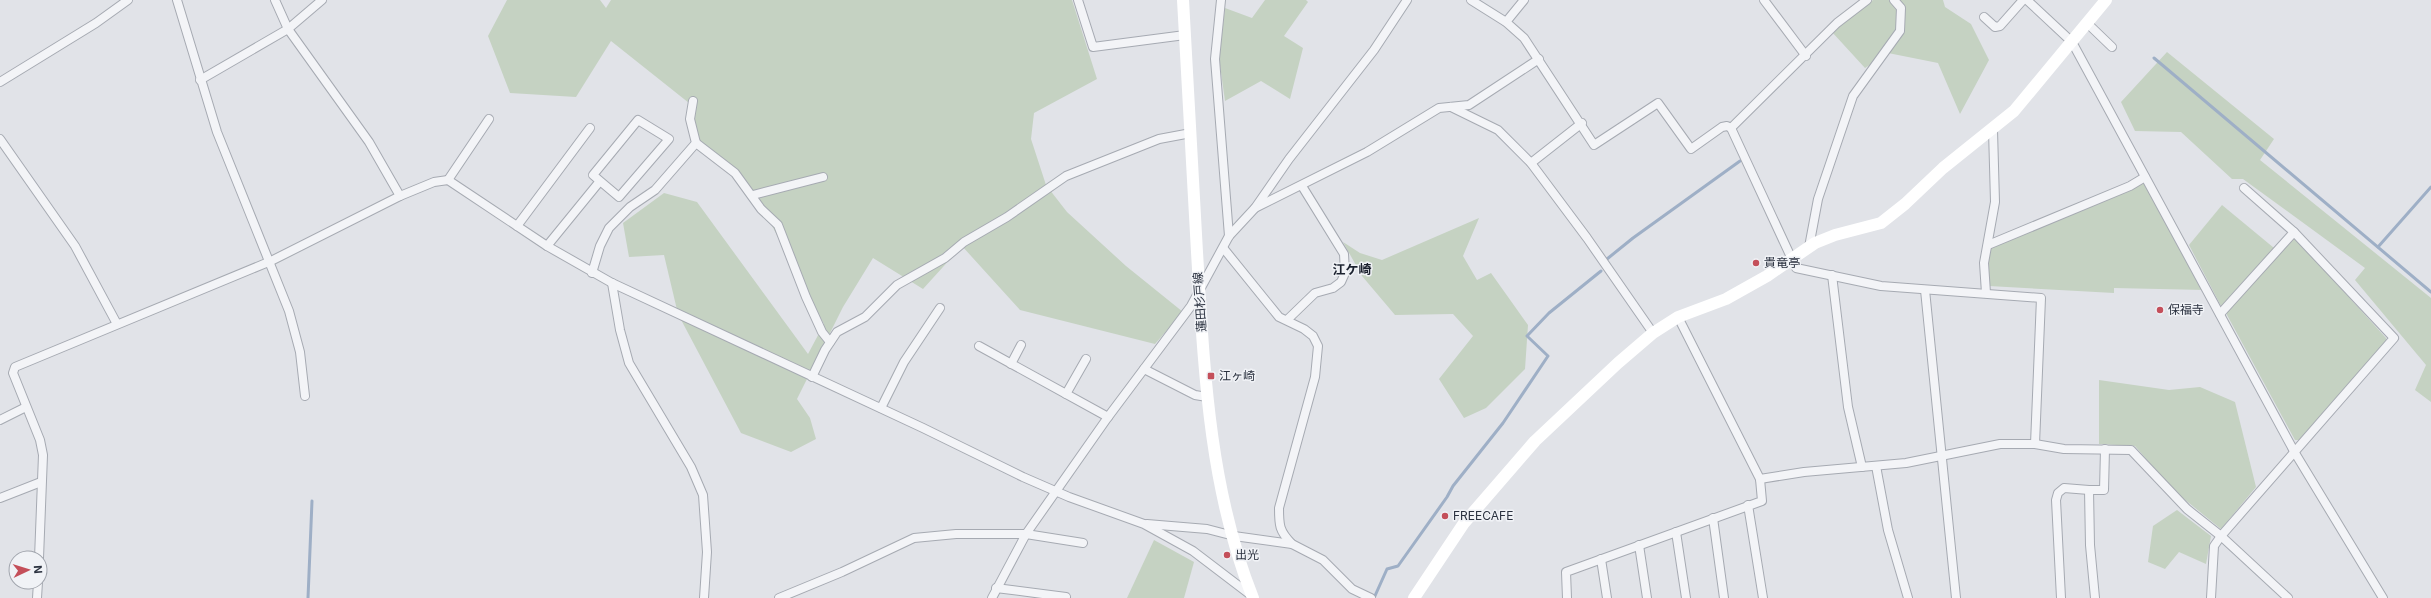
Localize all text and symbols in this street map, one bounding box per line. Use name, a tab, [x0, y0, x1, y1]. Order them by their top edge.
place label: 貴竜亭	[1764, 255, 1800, 270]
marker: 貴竜亭	[1751, 258, 1761, 268]
district label: 江ケ崎	[1332, 261, 1372, 277]
street label: 蓮田杉戸線	[1190, 272, 1209, 332]
place label: 保福寺	[2168, 302, 2204, 317]
marker: 保福寺	[2155, 305, 2165, 315]
place label: 江ヶ崎	[1219, 368, 1255, 383]
marker: 江ヶ崎	[1206, 371, 1216, 381]
place label: FREECAFE	[1453, 508, 1513, 523]
marker: FREECAFE	[1440, 511, 1450, 521]
place label: 出光	[1235, 547, 1259, 562]
north arrow	[8, 550, 48, 590]
marker: 出光	[1222, 550, 1232, 560]
text: N	[31, 565, 45, 574]

